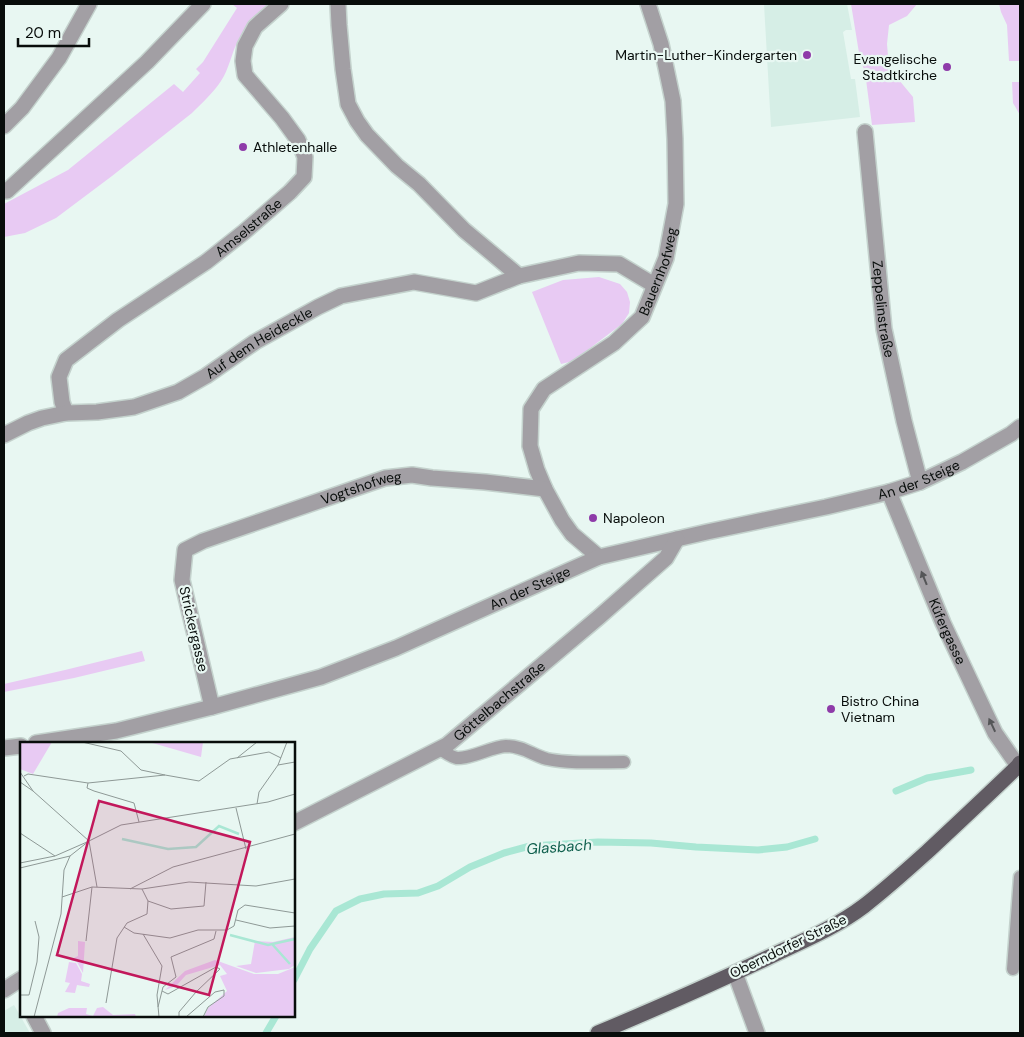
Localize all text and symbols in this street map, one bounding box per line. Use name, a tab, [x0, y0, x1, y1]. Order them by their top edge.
scale bar	[18, 15, 89, 47]
text: 20 m	[25, 23, 61, 43]
place label: Martin-Luther-Kindergarten	[615, 46, 797, 64]
marker: Martin-Luther-Kindergarten	[801, 49, 813, 61]
place label: Evangelische Stadtkirche	[853, 50, 937, 84]
marker: Evangelische Stadtkirche	[941, 61, 953, 73]
place label: Athletenhalle	[253, 138, 337, 156]
marker: Athletenhalle	[237, 141, 249, 153]
street label: Amselstraße	[211, 194, 286, 261]
street label: Bauernhofweg	[635, 226, 681, 318]
street label: Zeppelinstraße	[868, 260, 899, 359]
street label: Auf dem Heideckle	[202, 303, 316, 383]
street label: An der Steige	[876, 455, 963, 503]
street label: Vogtshofweg	[318, 467, 403, 509]
place label: Napoleon	[603, 509, 665, 527]
marker: Napoleon	[587, 512, 599, 524]
street label: An der Steige	[486, 562, 573, 614]
one-way arrow	[919, 571, 927, 585]
street label: Strickergasse	[175, 585, 213, 674]
street label: Küfergasse	[925, 595, 970, 667]
street label: Göttelbachstraße	[449, 657, 549, 745]
place label: Bistro China Vietnam	[841, 692, 919, 726]
marker: Bistro China Vietnam	[825, 703, 837, 715]
one-way arrow	[987, 718, 996, 733]
inset map	[20, 742, 295, 1017]
water label: Glasbach	[526, 835, 593, 859]
street label: Oberndorfer Straße	[727, 910, 849, 982]

